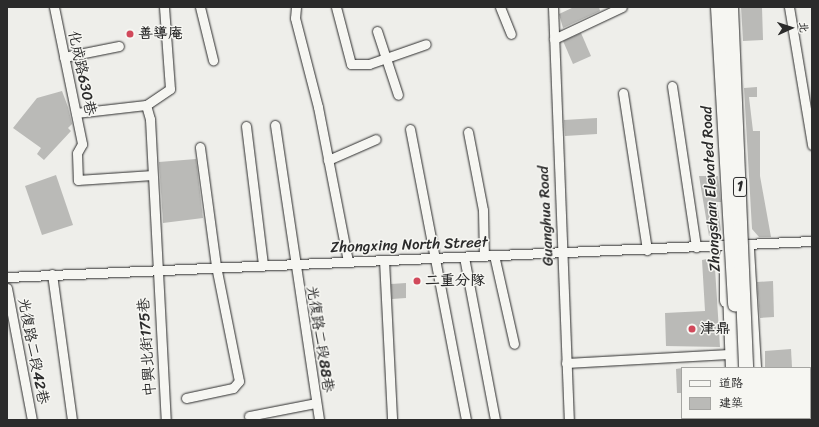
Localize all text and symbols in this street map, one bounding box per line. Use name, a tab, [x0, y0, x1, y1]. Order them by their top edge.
north arrow	[771, 8, 811, 48]
text: 北	[794, 21, 813, 33]
place label: 善導庵	[138, 25, 183, 43]
street label: 化成路630巷	[64, 29, 100, 117]
marker: 善導庵	[125, 29, 135, 39]
street label: Zhongshan Elevated Road	[698, 105, 724, 273]
street label: Guanghua Road	[534, 166, 558, 266]
road number: 1	[732, 175, 748, 199]
street label: Zhongxing North Street	[330, 233, 488, 257]
place label: 二重分隊	[425, 272, 485, 290]
marker: 二重分隊	[412, 276, 422, 286]
street label: 光復路二段88巷	[303, 284, 337, 394]
street label: 光復路二段42巷	[14, 296, 52, 406]
street label: 中興北街175巷	[135, 297, 159, 397]
place label: 津鼎	[700, 320, 730, 338]
marker: 津鼎	[687, 324, 697, 334]
legend	[681, 367, 811, 419]
text: 道路	[719, 372, 743, 394]
text: 建築	[719, 392, 743, 414]

